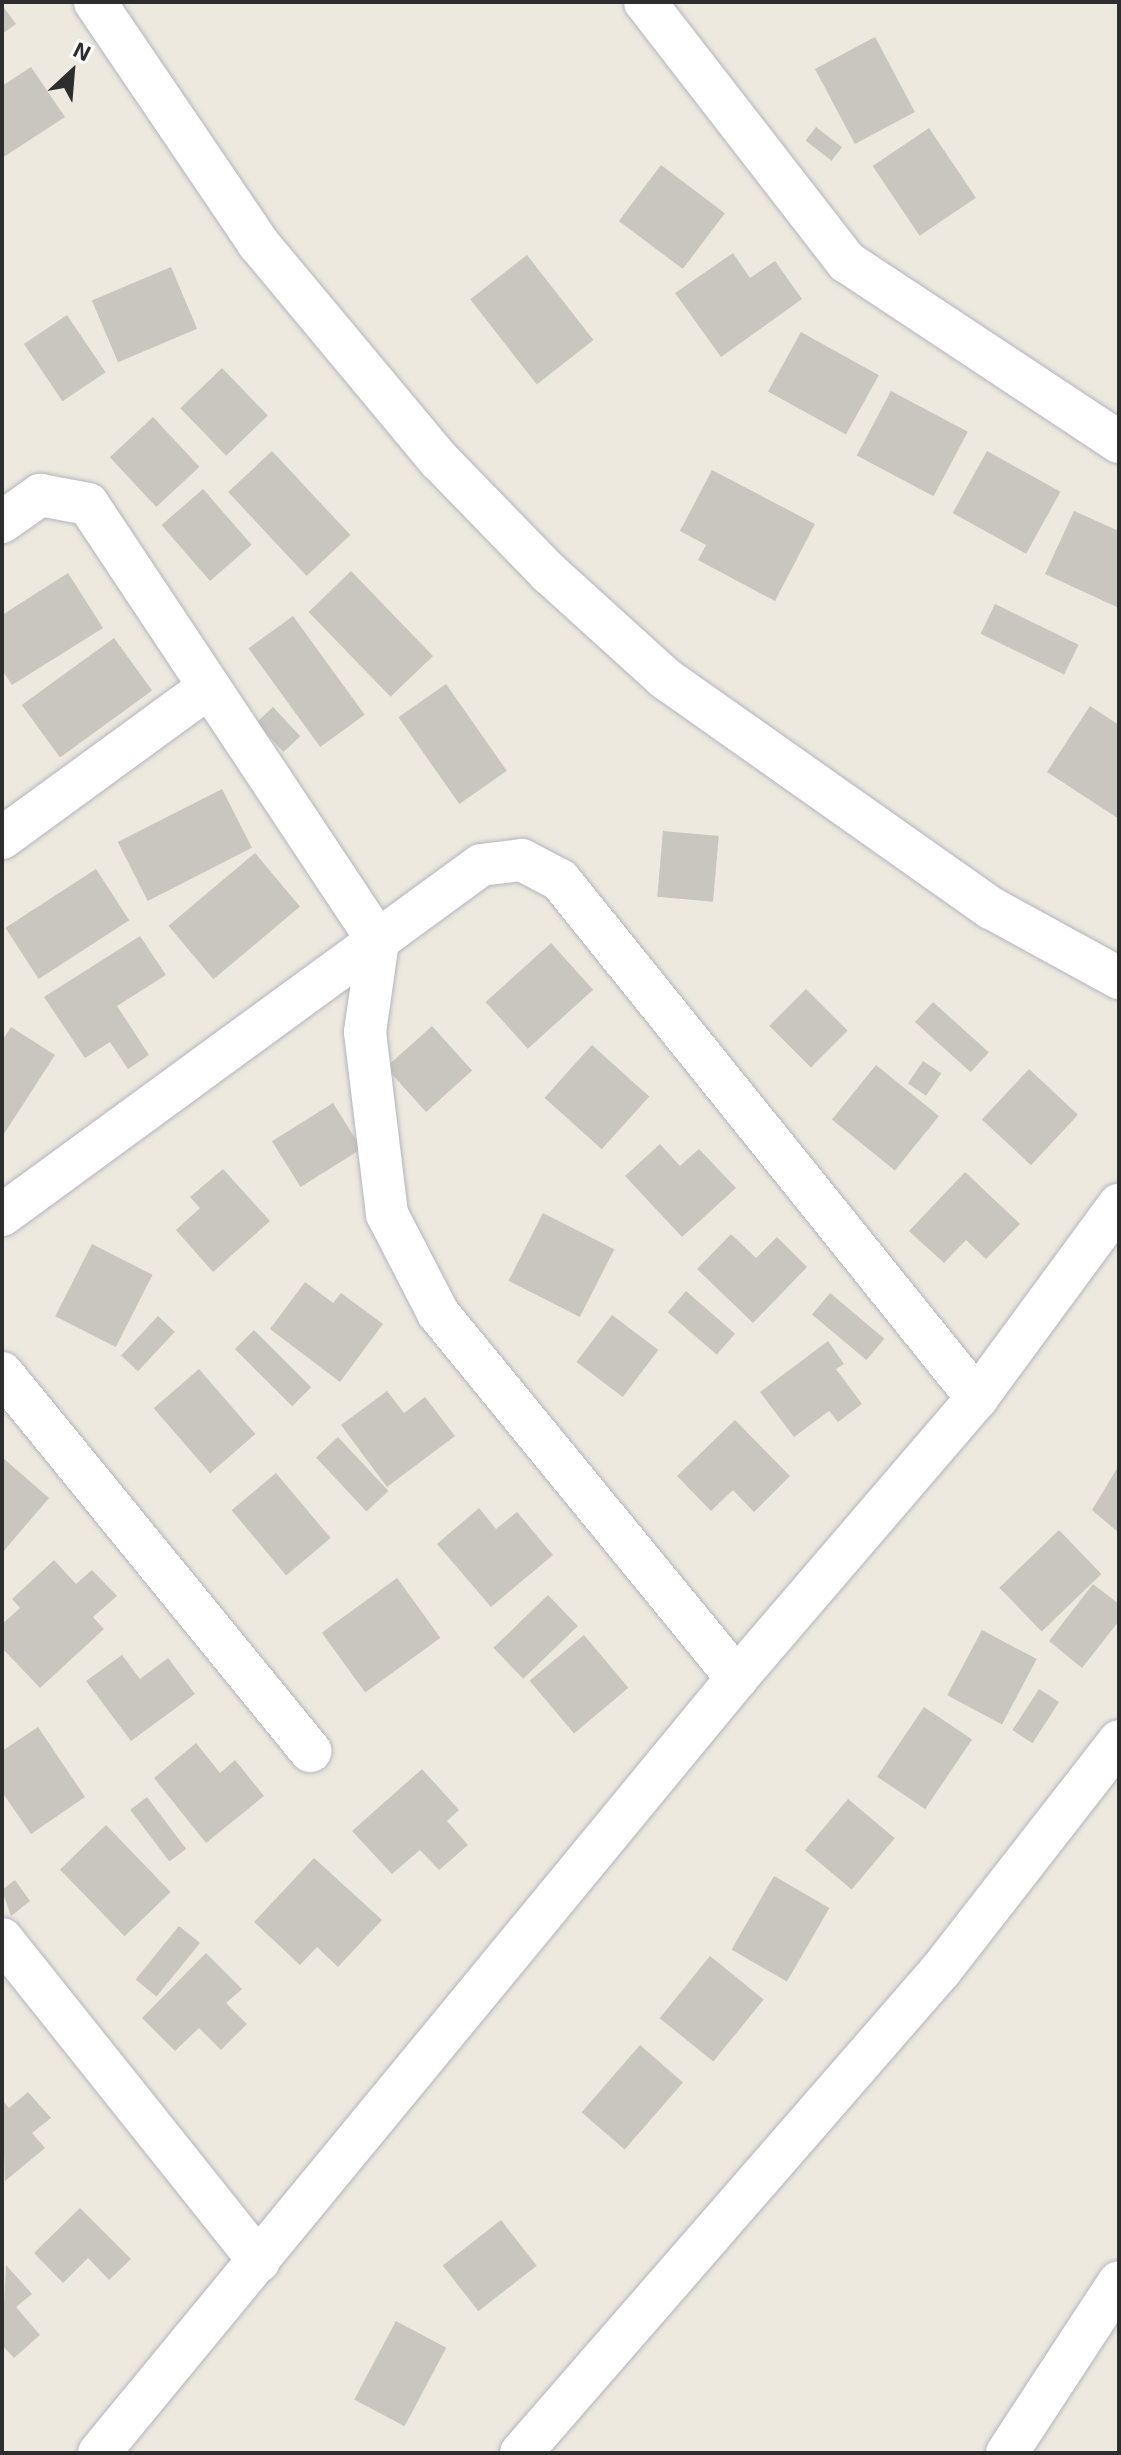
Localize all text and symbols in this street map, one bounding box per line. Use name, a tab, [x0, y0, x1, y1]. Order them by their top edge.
north arrow	[32, 32, 112, 112]
text: N	[70, 35, 95, 66]

